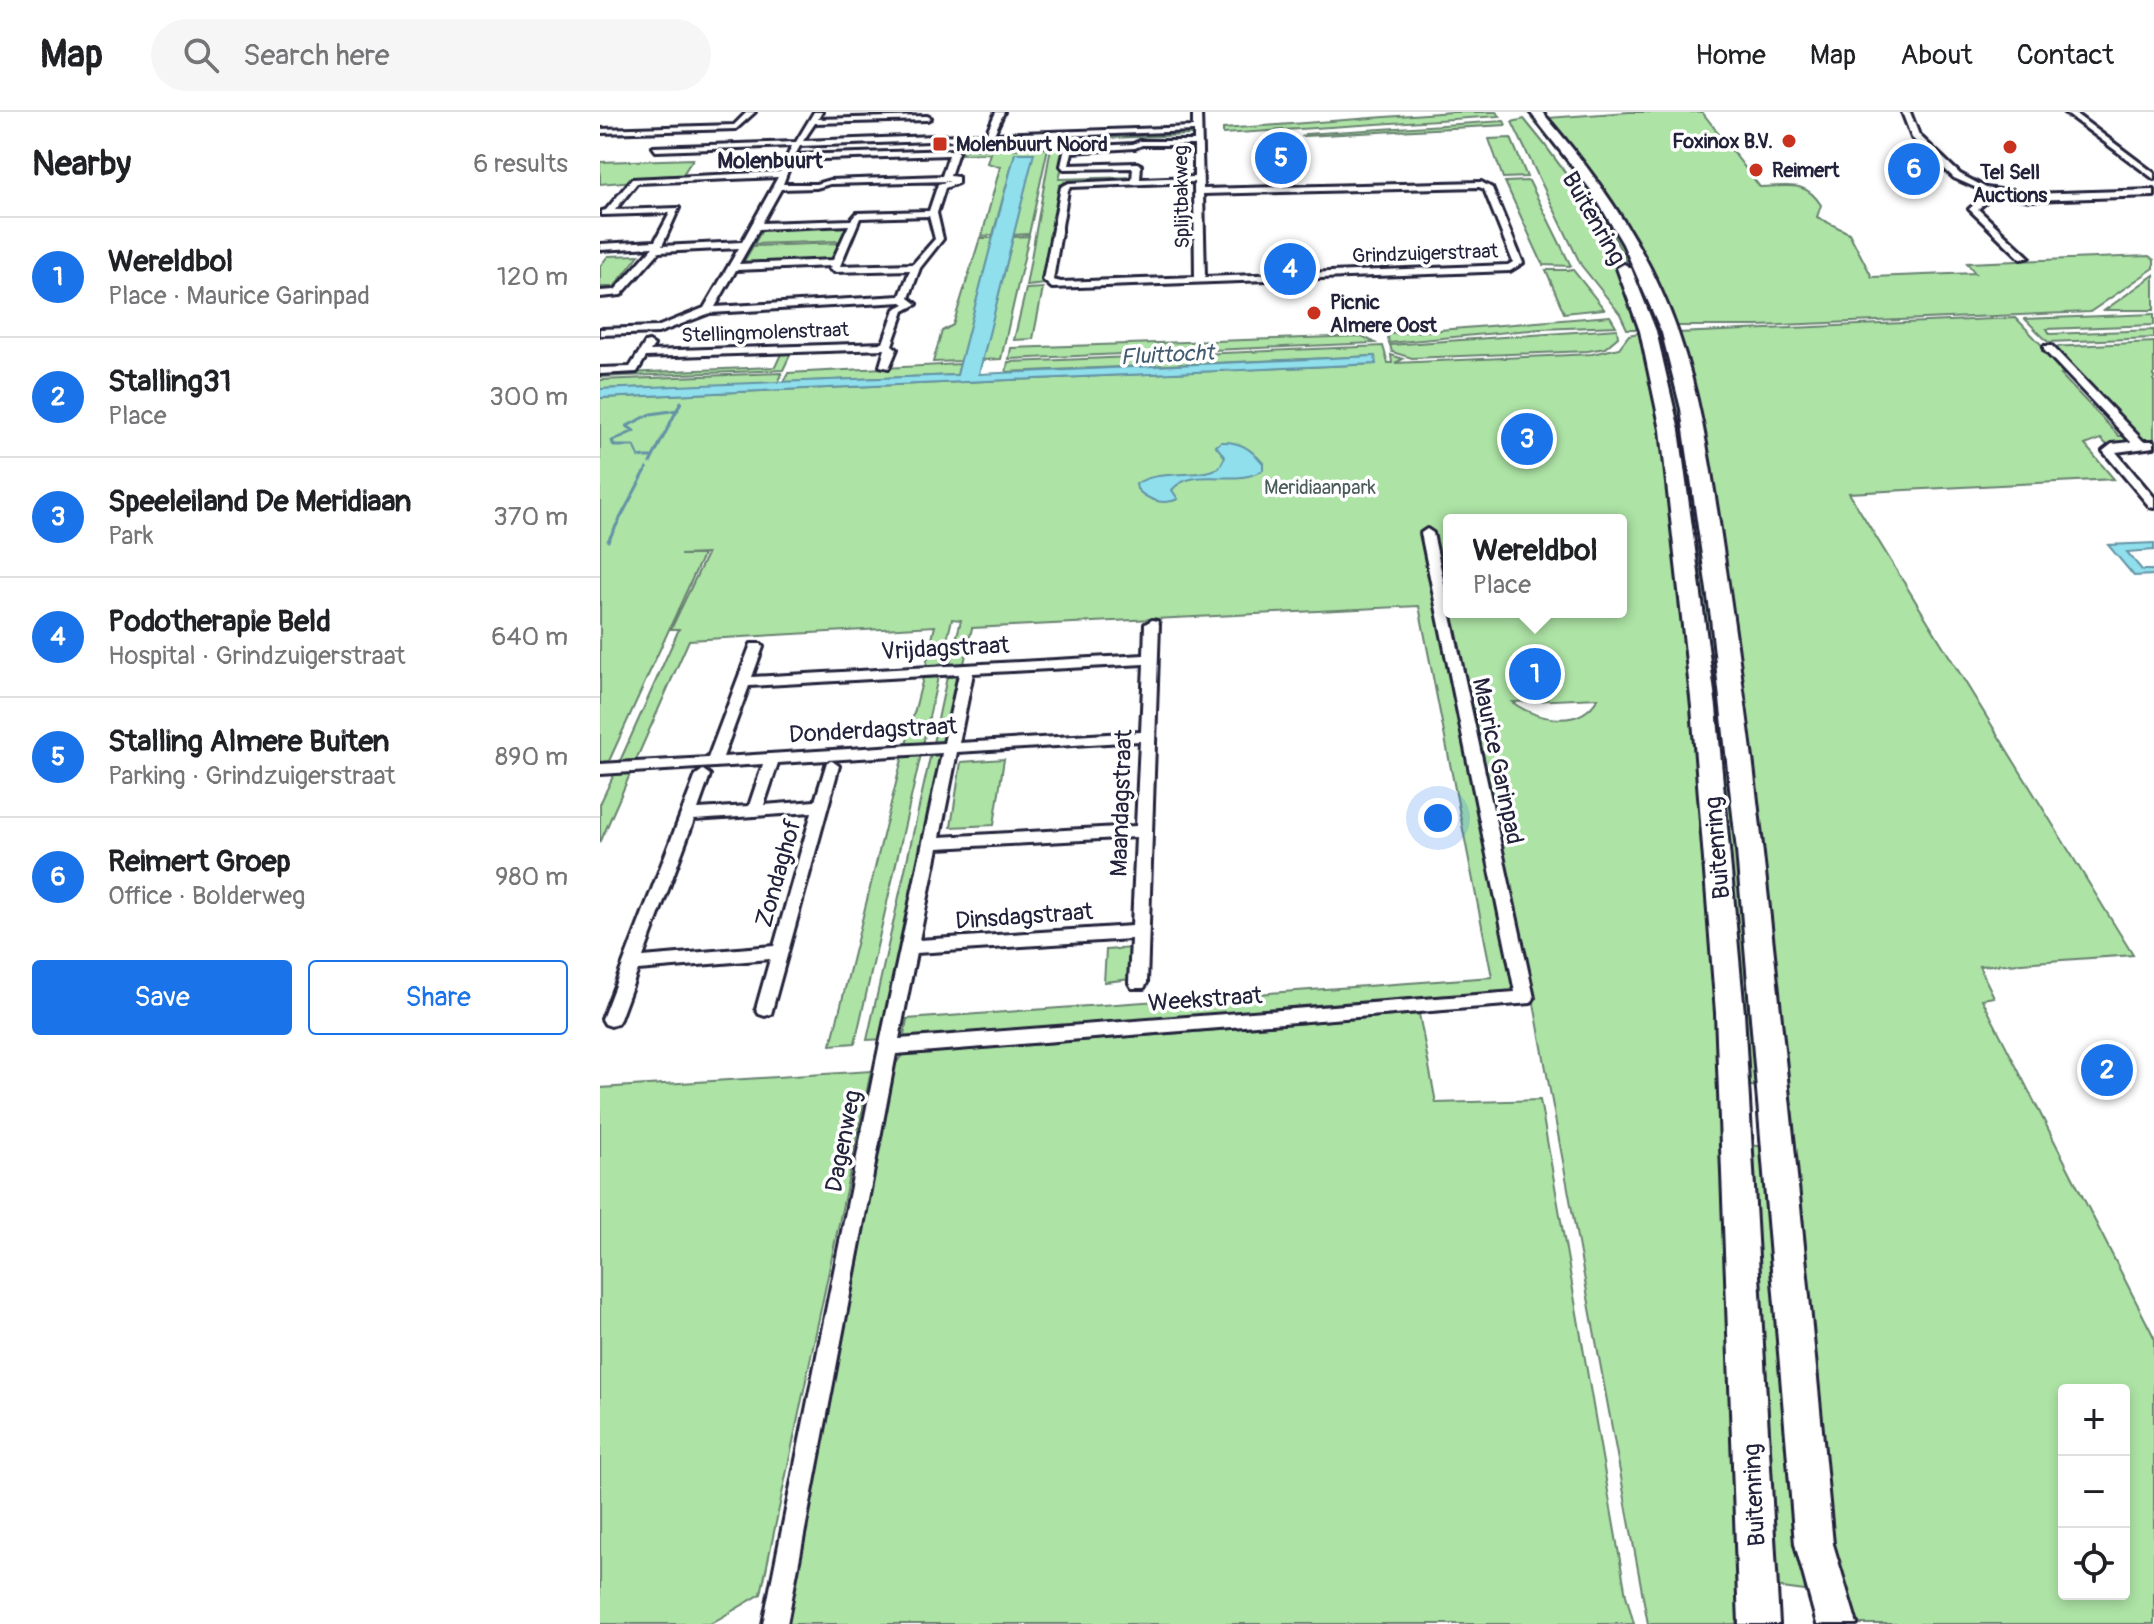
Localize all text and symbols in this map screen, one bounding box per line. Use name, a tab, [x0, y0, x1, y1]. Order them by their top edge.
search box	[151, 19, 711, 91]
text: Map	[40, 31, 103, 79]
icon: search	[179, 33, 223, 77]
text: Search here	[243, 37, 390, 74]
text: Home	[1695, 38, 1766, 73]
text: Map	[1810, 38, 1856, 73]
text: About	[1900, 38, 1973, 73]
text: Contact	[2017, 38, 2114, 73]
pin: 5	[1255, 128, 1307, 188]
place label: Foxinox B.V.	[1672, 129, 1773, 154]
place label: Molenbuurt Noord	[956, 132, 1108, 157]
marker: Foxinox B.V.	[1780, 132, 1798, 150]
marker: Molenbuurt Noord	[931, 135, 949, 153]
marker: Tel Sell Auctions	[2001, 138, 2019, 156]
pin: 6	[1888, 139, 1940, 199]
text: Nearby	[32, 143, 131, 186]
street label: Splijtbakweg	[1168, 145, 1195, 249]
district label: Molenbuurt	[717, 147, 824, 175]
text: 6 results	[473, 148, 568, 180]
place label: Reimert	[1772, 158, 1840, 183]
place label: Tel Sell Auctions	[1973, 160, 2047, 208]
marker: Reimert	[1747, 161, 1765, 179]
street label: Buitenring	[1555, 166, 1632, 270]
street label: Grindzuigerstraat	[1352, 238, 1499, 269]
pin: 4	[1264, 239, 1316, 299]
text: Wereldbol	[108, 243, 233, 280]
text: 1	[53, 261, 63, 293]
text: 120 m	[497, 261, 568, 293]
text: Place · Maurice Garinpad	[108, 280, 370, 312]
place label: Picnic Almere Oost	[1330, 290, 1438, 338]
marker: Picnic Almere Oost	[1305, 304, 1323, 322]
street label: Stellingmolenstraat	[681, 317, 850, 348]
water label: Fluittocht	[1120, 338, 1217, 371]
text: Stalling31	[108, 363, 231, 400]
text: 2	[51, 381, 65, 413]
text: 300 m	[489, 381, 568, 413]
text: Place	[108, 400, 167, 432]
pin: 3	[1501, 409, 1553, 469]
park label: Meridiaanpark	[1264, 475, 1377, 500]
text: Speeleiland De Meridiaan	[108, 483, 411, 520]
text: 3	[51, 501, 65, 533]
text: 370 m	[493, 501, 568, 533]
popup	[1443, 514, 1627, 618]
text: Park	[108, 520, 154, 552]
text: Wereldbol	[1472, 532, 1598, 569]
text: Place	[1472, 569, 1531, 601]
text: Podotherapie Beld	[108, 603, 331, 640]
text: 4	[50, 621, 66, 653]
text: 640 m	[491, 621, 568, 653]
street label: Vrijdagstraat	[880, 631, 1010, 666]
text: Hospital · Grindzuigerstraat	[108, 640, 405, 672]
pin: 1	[1509, 644, 1561, 704]
street label: Maurice Garinpad	[1466, 675, 1529, 847]
street label: Donderdagstraat	[788, 712, 958, 749]
text: Stalling Almere Buiten	[108, 723, 390, 760]
street label: Maandagstraat	[1104, 728, 1139, 877]
text: 5	[51, 741, 65, 773]
text: 890 m	[495, 741, 568, 773]
text: Parking · Grindzuigerstraat	[108, 760, 395, 792]
street label: Buitenring	[1699, 795, 1736, 900]
your location	[1418, 798, 1458, 838]
street label: Zondaghof	[749, 816, 808, 930]
text: Reimert Groep	[108, 843, 291, 880]
text: 6	[50, 861, 66, 893]
text: 980 m	[495, 861, 568, 893]
text: Office · Bolderweg	[108, 880, 305, 912]
street label: Dinsdagstraat	[954, 897, 1094, 936]
button: Save	[32, 960, 292, 1035]
button: Share	[308, 960, 568, 1035]
street label: Weekstraat	[1147, 981, 1263, 1018]
pin: 2	[2081, 1040, 2133, 1100]
street label: Dagenweg	[819, 1088, 868, 1195]
map controls	[2058, 1384, 2130, 1600]
button: +	[2058, 1384, 2130, 1456]
street label: Buitenring	[1737, 1443, 1772, 1547]
button: −	[2058, 1456, 2130, 1528]
button: locate	[2058, 1528, 2130, 1600]

